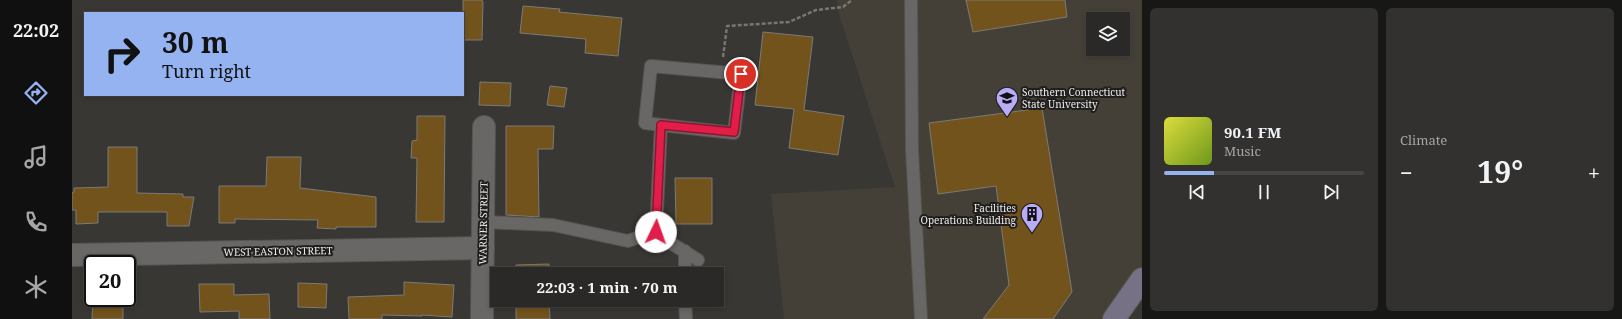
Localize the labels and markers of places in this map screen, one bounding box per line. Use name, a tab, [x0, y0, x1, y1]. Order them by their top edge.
pin	[724, 57, 758, 91]
school or university icon: Southern Connecticut State University	[994, 85, 1020, 118]
place label: Southern Connecticut State University	[1022, 85, 1126, 111]
place label: Facilities Operations Building	[921, 201, 1017, 227]
building icon: Facilities Operations Building	[1019, 201, 1045, 234]

